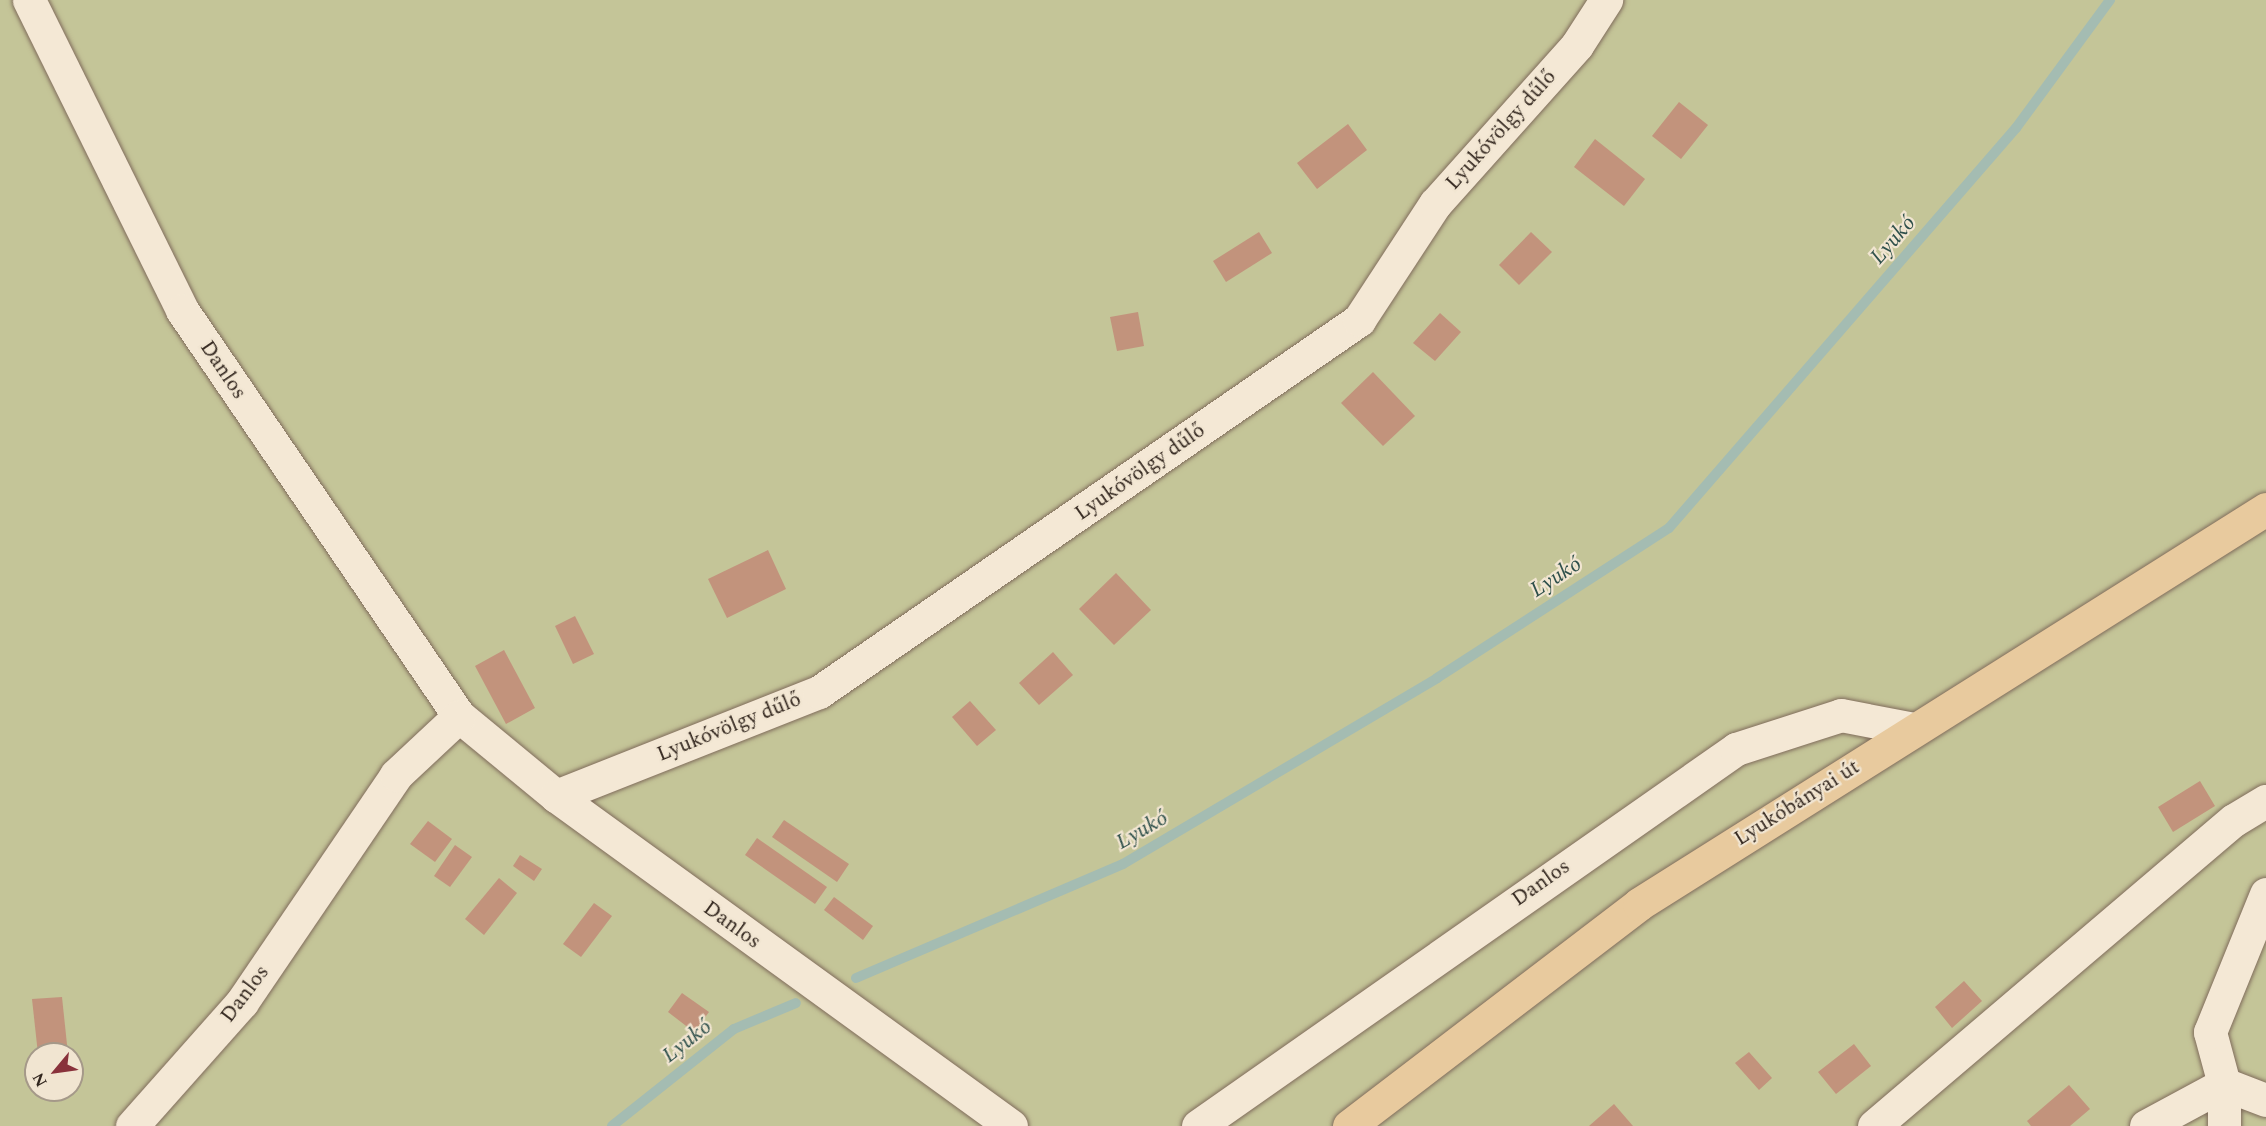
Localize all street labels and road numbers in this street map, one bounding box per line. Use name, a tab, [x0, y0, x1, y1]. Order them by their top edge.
street label: Lyukóvölgy dűlő	[1440, 65, 1562, 195]
street label: Danlos	[194, 336, 252, 404]
street label: Lyukóvölgy dűlő	[1070, 418, 1210, 526]
street label: Lyukóvölgy dűlő	[653, 687, 805, 767]
street label: Lyukóbányai út	[1730, 754, 1864, 852]
street label: Danlos	[1507, 854, 1575, 912]
street label: Danlos	[698, 896, 766, 954]
street label: Danlos	[215, 960, 275, 1028]

